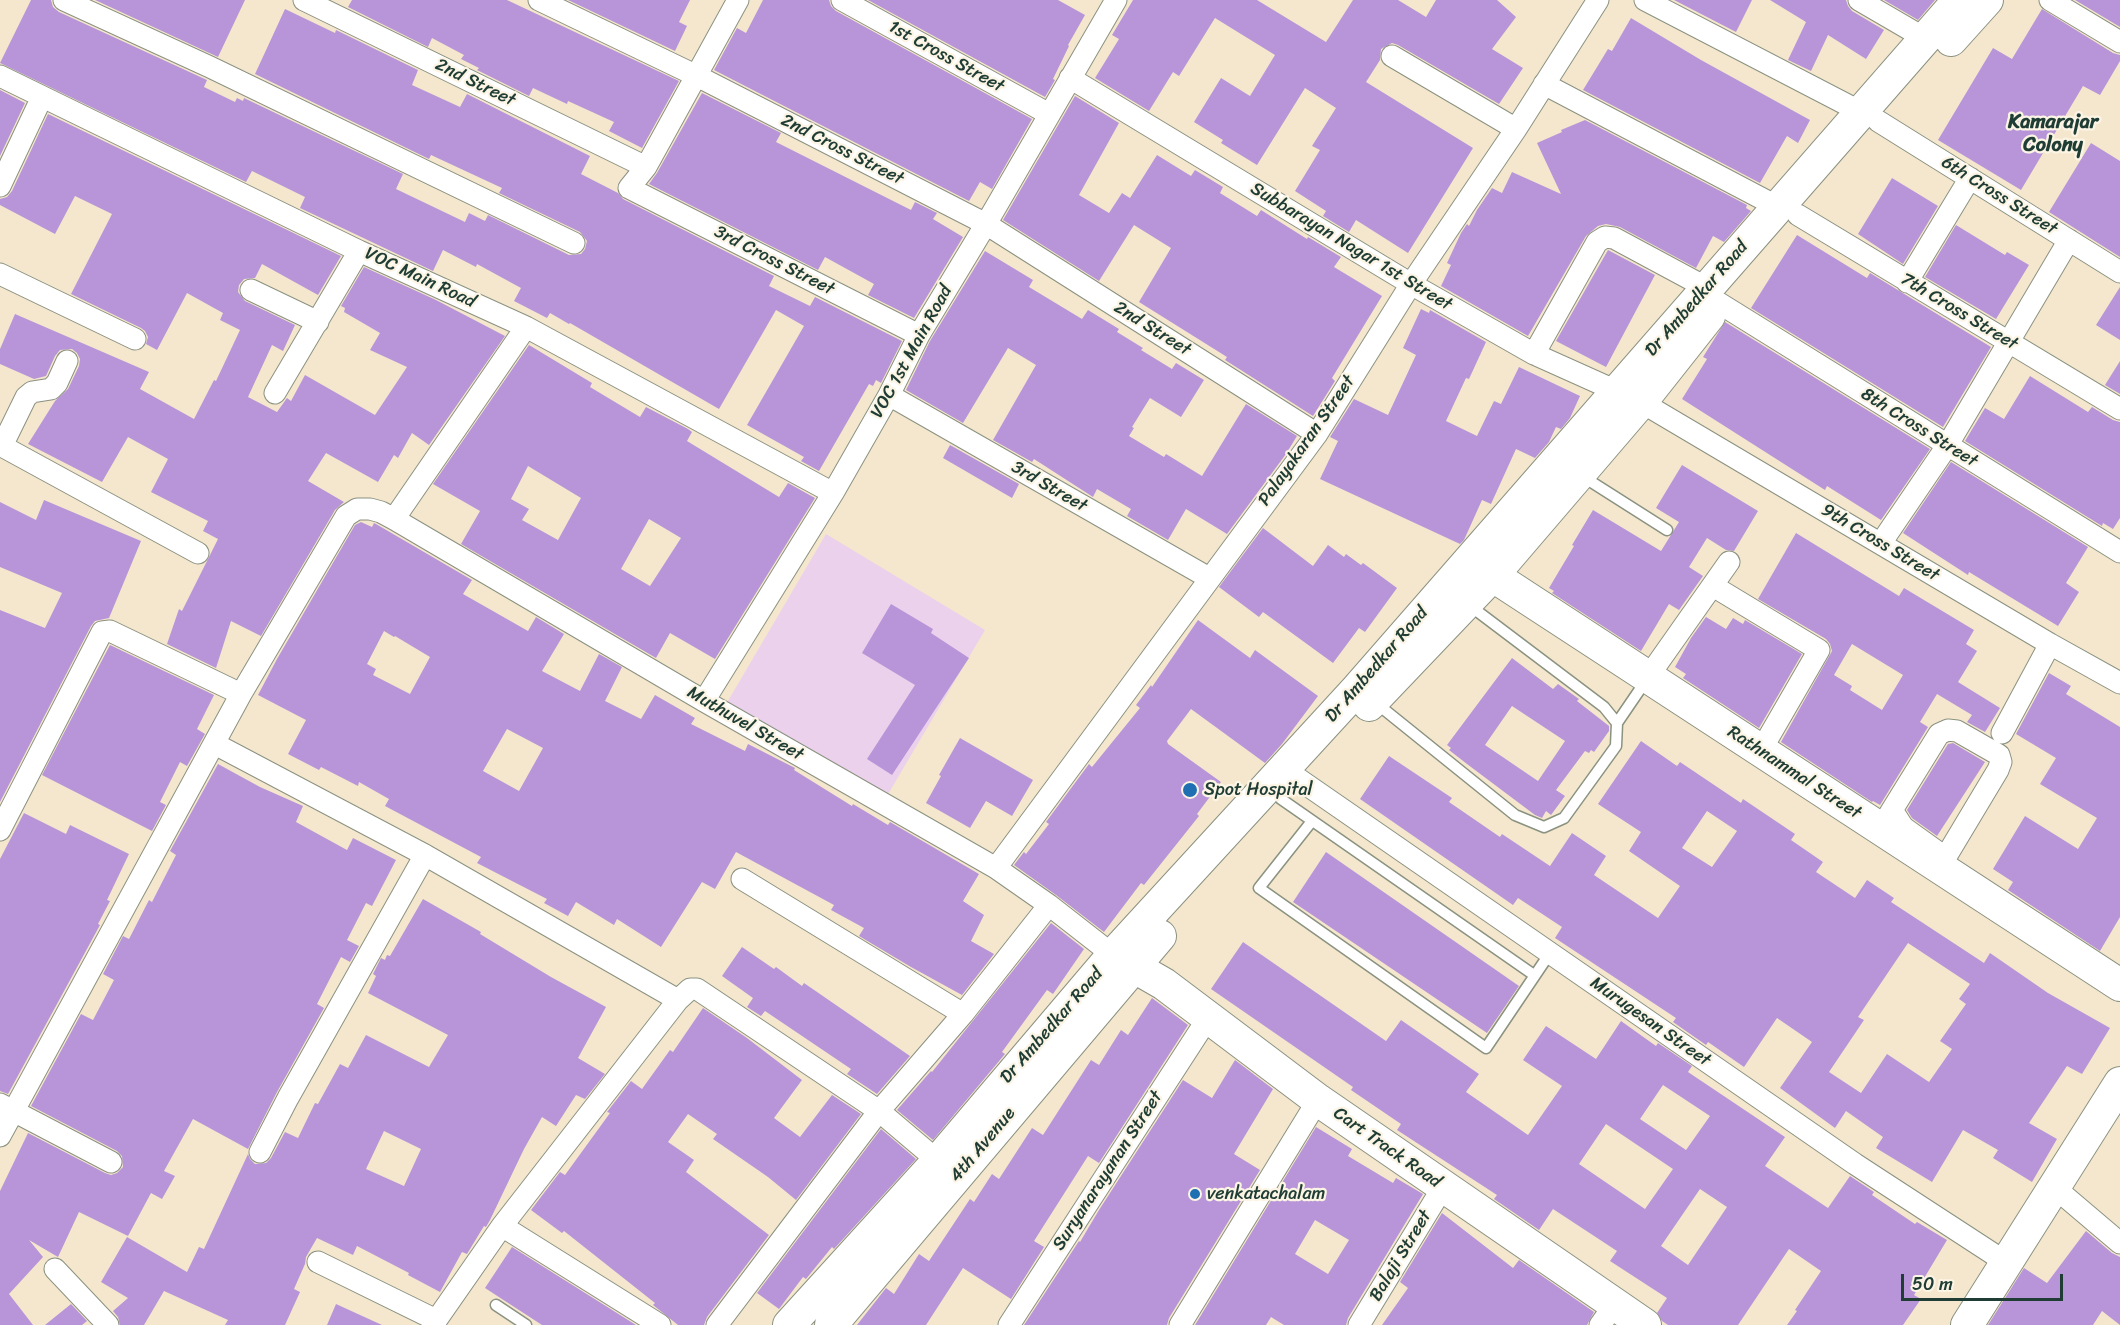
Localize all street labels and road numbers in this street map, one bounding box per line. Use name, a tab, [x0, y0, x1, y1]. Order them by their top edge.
street label: 1st Cross Street	[884, 16, 1008, 98]
street label: 2nd Street	[431, 54, 519, 112]
street label: 2nd Cross Street	[777, 110, 907, 190]
street label: 6th Cross Street	[1937, 152, 2061, 240]
street label: Subbarayan Nagar 1st Street	[1246, 178, 1456, 316]
street label: 3rd Cross Street	[710, 221, 838, 301]
street label: Dr Ambedkar Road	[1641, 237, 1753, 361]
street label: VOC Main Road	[361, 243, 479, 313]
street label: 7th Cross Street	[1897, 269, 2021, 355]
street label: VOC 1st Main Road	[867, 282, 957, 422]
street label: 2nd Street	[1110, 297, 1194, 361]
street label: Palayakaran Street	[1254, 372, 1360, 510]
street label: 8th Cross Street	[1857, 384, 1981, 472]
street label: 3rd Street	[1007, 457, 1091, 517]
street label: 9th Cross Street	[1817, 499, 1943, 587]
street label: Dr Ambedkar Road	[1321, 603, 1433, 727]
street label: Muthuvel Street	[683, 682, 807, 766]
street label: Rathnammal Street	[1723, 722, 1865, 824]
street label: Dr Ambedkar Road	[996, 964, 1108, 1088]
street label: Murugesan Street	[1586, 972, 1714, 1072]
street label: Suryanarayanan Street	[1048, 1087, 1168, 1255]
street label: 4th Avenue	[946, 1103, 1020, 1187]
street label: Cart Track Road	[1329, 1103, 1445, 1193]
street label: Balaji Street	[1365, 1207, 1437, 1305]

